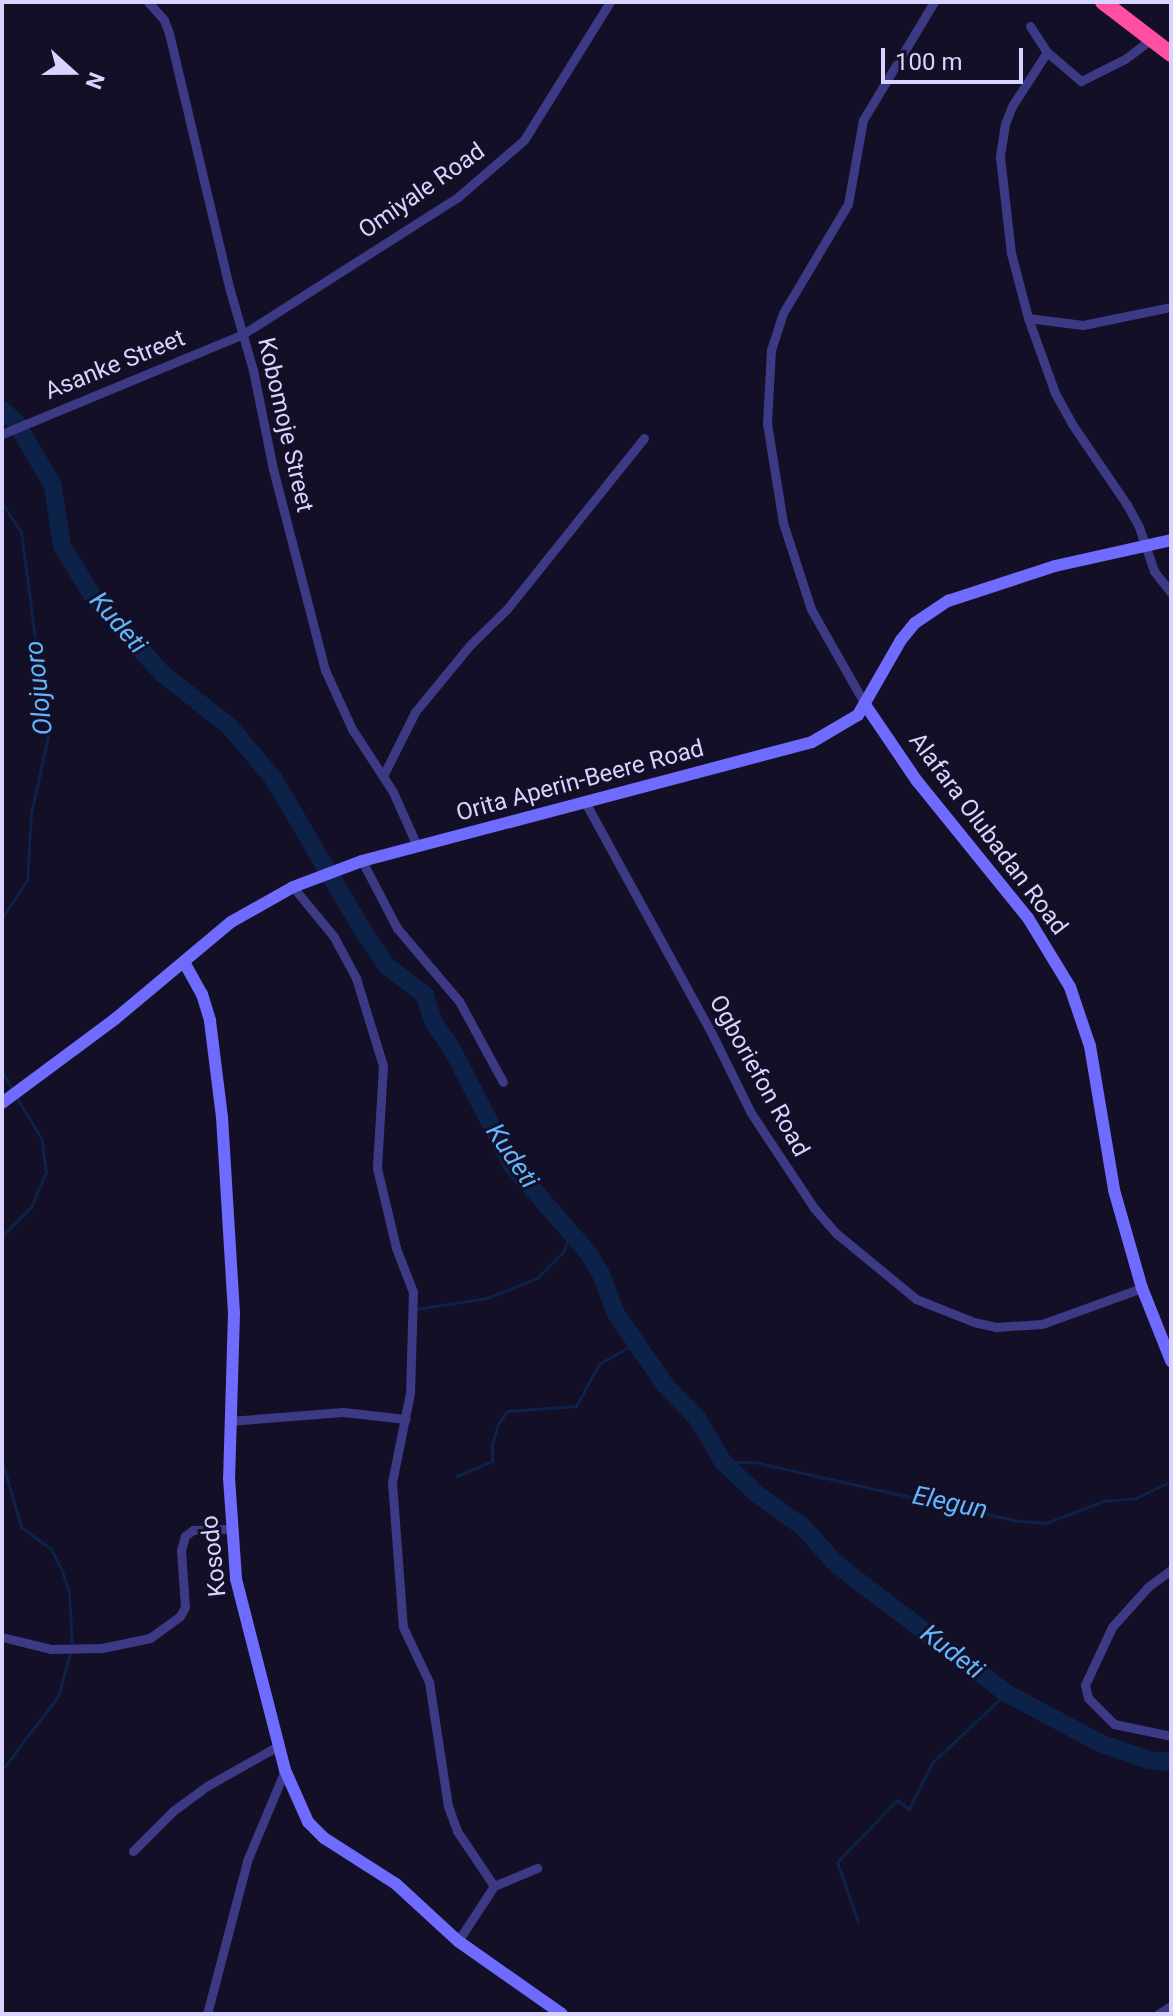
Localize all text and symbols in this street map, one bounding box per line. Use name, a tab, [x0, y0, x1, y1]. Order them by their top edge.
north arrow	[32, 32, 112, 112]
scale bar	[885, 32, 1027, 82]
text: 100 m	[895, 48, 962, 76]
text: N	[80, 69, 109, 93]
street label: Omiyale Road	[353, 137, 491, 245]
street label: Asanke Street	[41, 324, 189, 406]
street label: Kobomoje Street	[251, 335, 319, 515]
water label: Kudeti	[83, 586, 153, 660]
water label: Olojuoro	[19, 639, 59, 737]
street label: Alafara Olubadan Road	[903, 727, 1073, 941]
street label: Orita Aperin-Beere Road	[453, 734, 707, 828]
street label: Ogboriefon Road	[703, 990, 815, 1162]
water label: Kudeti	[479, 1118, 545, 1194]
water label: Elegun	[910, 1480, 990, 1526]
street label: Kosodo	[195, 1514, 233, 1598]
water label: Kudeti	[914, 1618, 990, 1686]

